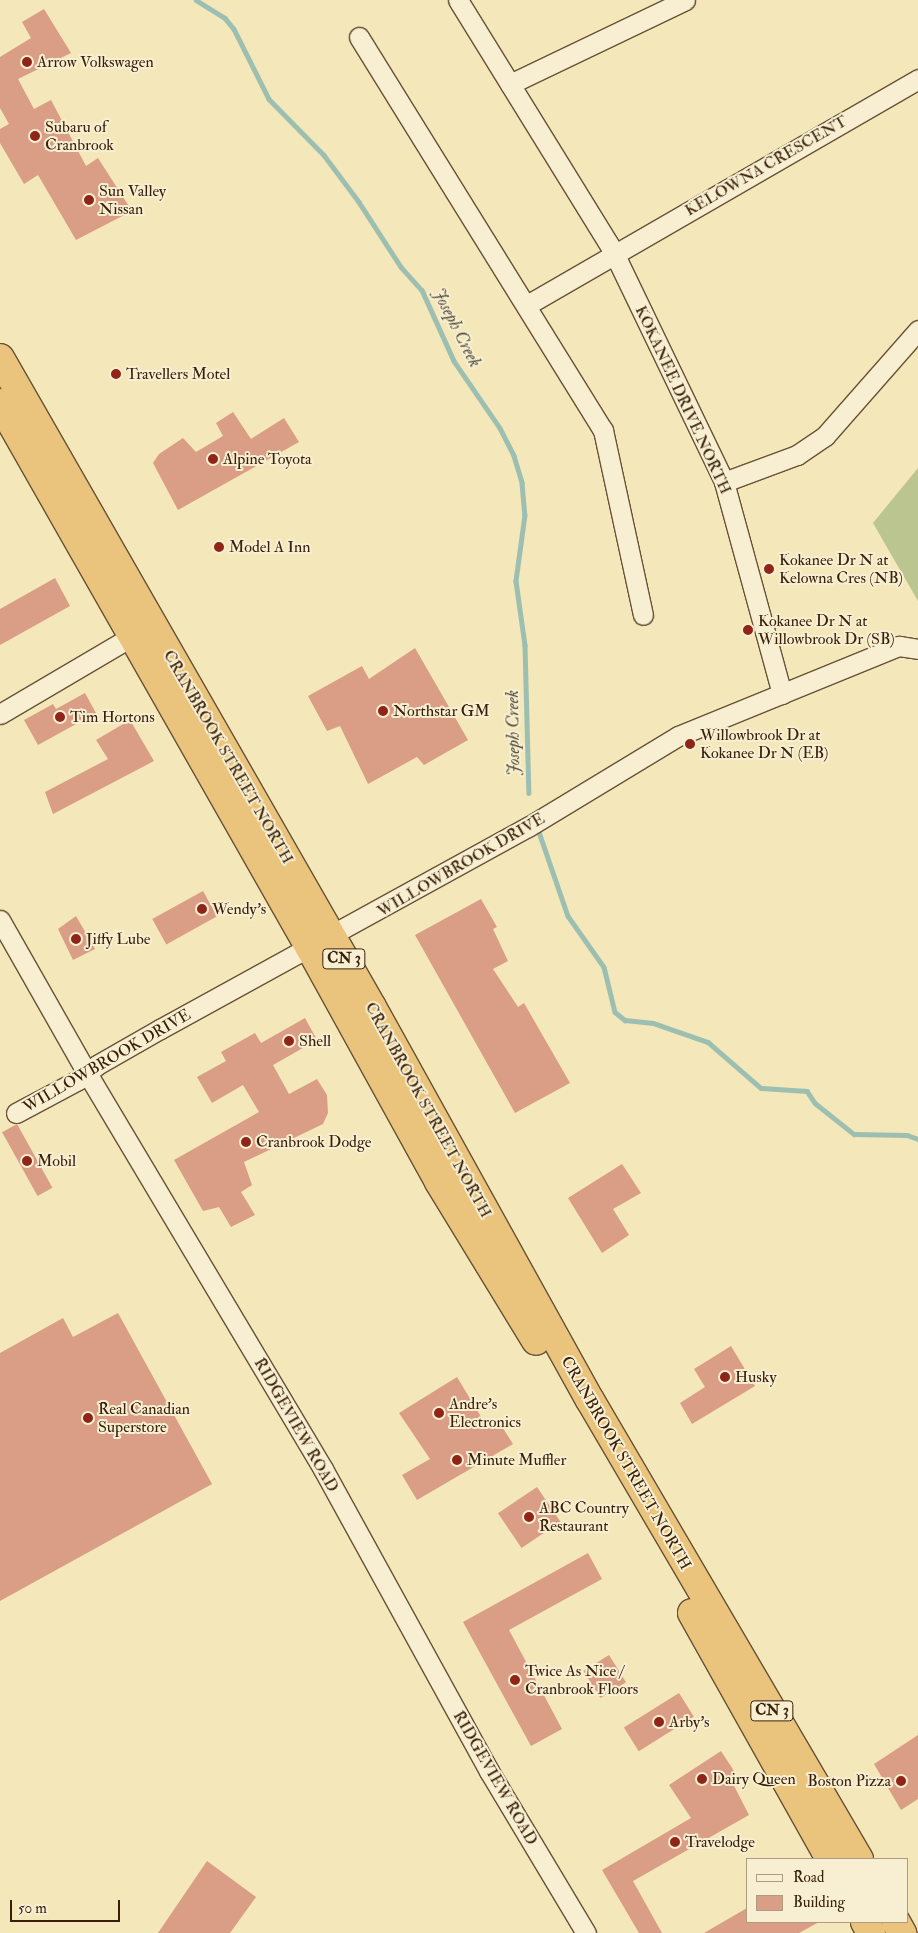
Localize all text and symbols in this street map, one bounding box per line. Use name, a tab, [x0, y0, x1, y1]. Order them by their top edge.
place label: Arrow Volkswagen	[37, 52, 154, 72]
marker: Arrow Volkswagen	[21, 56, 33, 68]
street label: KELOWNA CRESCENT	[682, 112, 850, 220]
place label: Subaru of Cranbrook	[45, 117, 114, 155]
marker: Subaru of Cranbrook	[29, 130, 41, 142]
place label: Sun Valley Nissan	[99, 181, 166, 219]
marker: Sun Valley Nissan	[83, 194, 95, 206]
water label: Joseph Creek	[427, 285, 485, 371]
street label: KOKANEE DRIVE NORTH	[631, 303, 735, 497]
place label: Travellers Motel	[126, 364, 230, 384]
marker: Travellers Motel	[110, 368, 122, 380]
place label: Alpine Toyota	[223, 449, 312, 469]
marker: Alpine Toyota	[207, 453, 219, 465]
place label: Model A Inn	[229, 537, 310, 557]
marker: Model A Inn	[213, 541, 225, 553]
place label: Kokanee Dr N at Kelowna Cres (NB)	[779, 550, 903, 588]
marker: Kokanee Dr N at Kelowna Cres (NB)	[763, 563, 775, 575]
place label: Kokanee Dr N at Willowbrook Dr (SB)	[758, 611, 895, 649]
marker: Kokanee Dr N at Willowbrook Dr (SB)	[742, 624, 754, 636]
street label: CRANBROOK STREET NORTH	[159, 647, 297, 867]
water label: Joseph Creek	[502, 690, 526, 776]
place label: Northstar GM	[393, 701, 490, 721]
marker: Northstar GM	[377, 705, 389, 717]
place label: Tim Hortons	[70, 707, 155, 727]
marker: Tim Hortons	[54, 711, 66, 723]
place label: Willowbrook Dr at Kokanee Dr N (EB)	[700, 725, 828, 763]
marker: Willowbrook Dr at Kokanee Dr N (EB)	[684, 738, 696, 750]
street label: WILLOWBROOK DRIVE	[374, 809, 548, 921]
place label: Wendy's	[212, 899, 266, 919]
marker: Wendy's	[196, 903, 208, 915]
place label: Jiffy Lube	[86, 929, 151, 949]
marker: Jiffy Lube	[70, 933, 82, 945]
road number: CN 3	[322, 946, 366, 972]
street label: CRANBROOK STREET NORTH	[361, 999, 495, 1221]
street label: WILLOWBROOK DRIVE	[20, 1005, 194, 1117]
place label: Shell	[299, 1031, 331, 1051]
marker: Shell	[283, 1035, 295, 1047]
place label: Cranbrook Dodge	[256, 1132, 372, 1152]
marker: Cranbrook Dodge	[240, 1136, 252, 1148]
place label: Mobil	[37, 1151, 76, 1171]
marker: Mobil	[21, 1155, 33, 1167]
street label: CRANBROOK STREET NORTH	[557, 1353, 695, 1573]
street label: RIDGEVIEW ROAD	[250, 1354, 342, 1496]
place label: Husky	[735, 1367, 776, 1387]
marker: Husky	[719, 1371, 731, 1383]
place label: Andre's Electronics	[449, 1394, 521, 1432]
place label: Real Canadian Superstore	[98, 1399, 190, 1437]
marker: Andre's Electronics	[433, 1407, 445, 1419]
marker: Real Canadian Superstore	[82, 1412, 94, 1424]
place label: Minute Muffler	[467, 1450, 566, 1470]
marker: Minute Muffler	[451, 1454, 463, 1466]
place label: ABC Country Restaurant	[539, 1498, 629, 1536]
marker: ABC Country Restaurant	[523, 1511, 535, 1523]
place label: Twice As Nice / Cranbrook Floors	[525, 1661, 638, 1699]
marker: Twice As Nice / Cranbrook Floors	[509, 1674, 521, 1686]
road number: CN 3	[750, 1698, 794, 1724]
street label: RIDGEVIEW ROAD	[449, 1707, 541, 1849]
place label: Arby's	[669, 1712, 710, 1732]
marker: Arby's	[653, 1716, 665, 1728]
place label: Dairy Queen	[712, 1769, 796, 1789]
place label: Boston Pizza	[807, 1771, 891, 1791]
marker: Dairy Queen	[696, 1773, 708, 1785]
marker: Boston Pizza	[895, 1775, 907, 1787]
place label: Travelodge	[685, 1832, 755, 1852]
marker: Travelodge	[669, 1836, 681, 1848]
legend	[746, 1858, 908, 1923]
text: Road	[793, 1868, 824, 1887]
scale bar	[12, 1890, 122, 1922]
text: Building	[793, 1893, 845, 1912]
text: 50 m	[18, 1899, 47, 1918]

